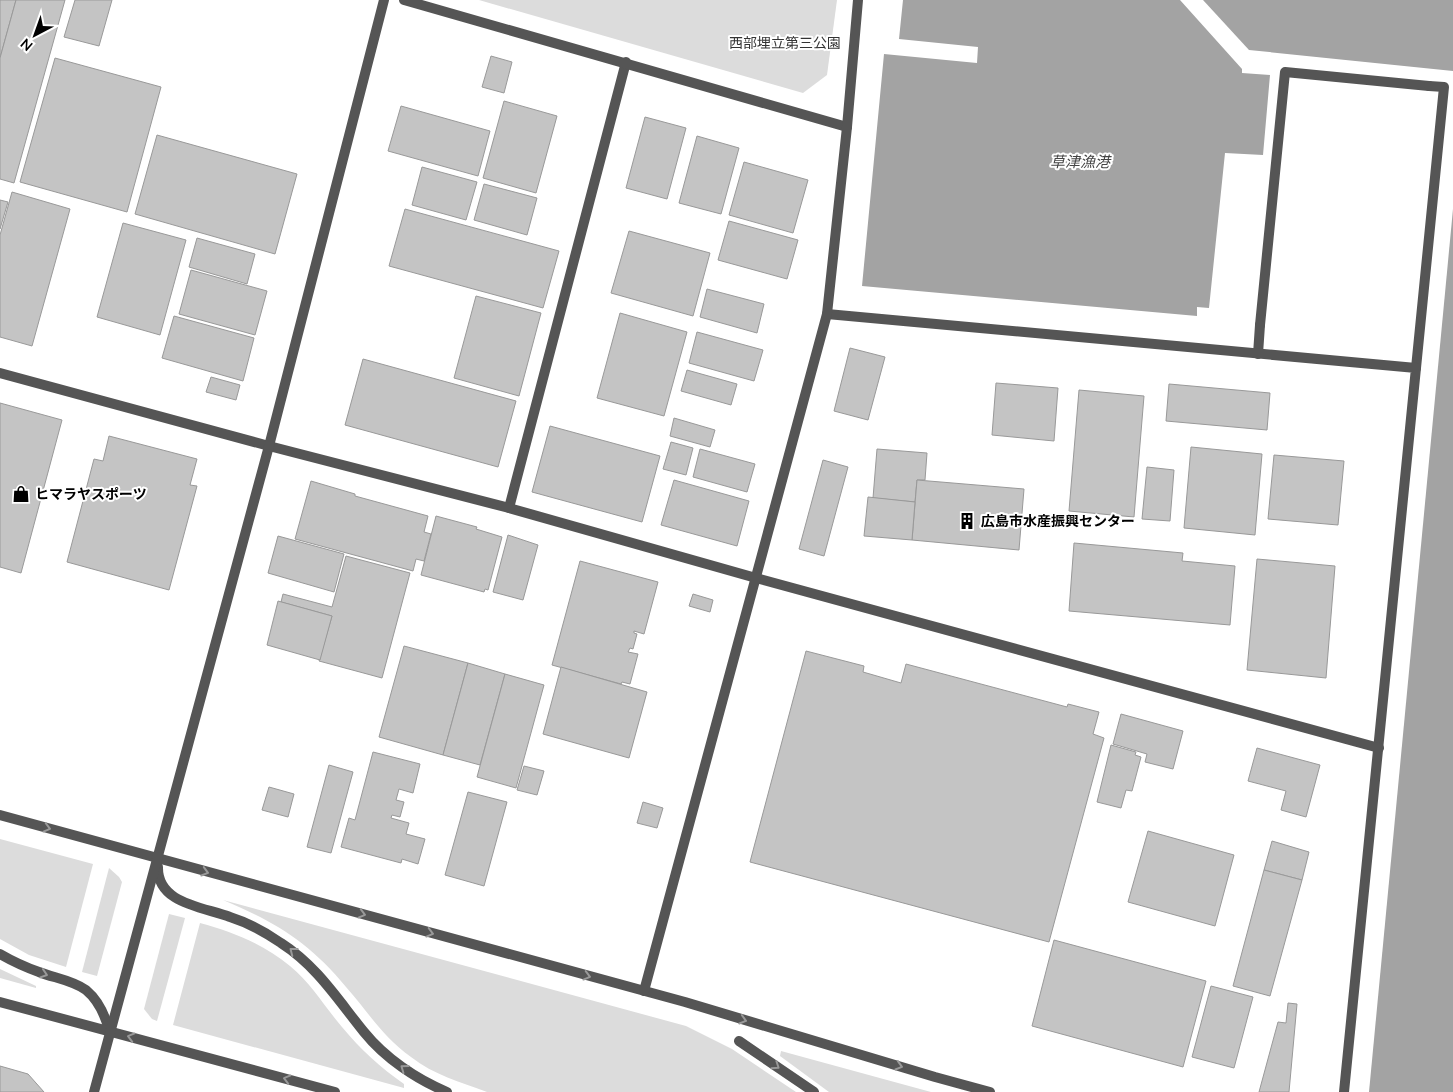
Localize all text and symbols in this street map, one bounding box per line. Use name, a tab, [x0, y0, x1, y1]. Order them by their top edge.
north arrow	[10, 10, 60, 60]
text: N	[17, 34, 37, 55]
park label: 西部埋立第三公園	[729, 34, 841, 53]
water label: 草津漁港	[1050, 152, 1112, 172]
shop icon: ヒマラヤスポーツ	[11, 484, 31, 504]
place label: ヒマラヤスポーツ	[35, 485, 147, 504]
building icon: 広島市水産振興センター	[957, 511, 977, 531]
place label: 広島市水産振興センター	[981, 512, 1135, 531]
one-way arrow	[43, 822, 52, 833]
one-way arrow	[200, 866, 209, 876]
one-way arrow	[357, 909, 365, 919]
one-way arrow	[425, 927, 434, 938]
one-way arrow	[290, 949, 299, 957]
one-way arrow	[40, 968, 48, 978]
one-way arrow	[582, 970, 590, 980]
one-way arrow	[738, 1014, 747, 1024]
one-way arrow	[127, 1032, 135, 1042]
one-way arrow	[771, 1060, 780, 1070]
one-way arrow	[894, 1061, 902, 1071]
one-way arrow	[400, 1065, 410, 1074]
one-way arrow	[284, 1075, 292, 1085]

